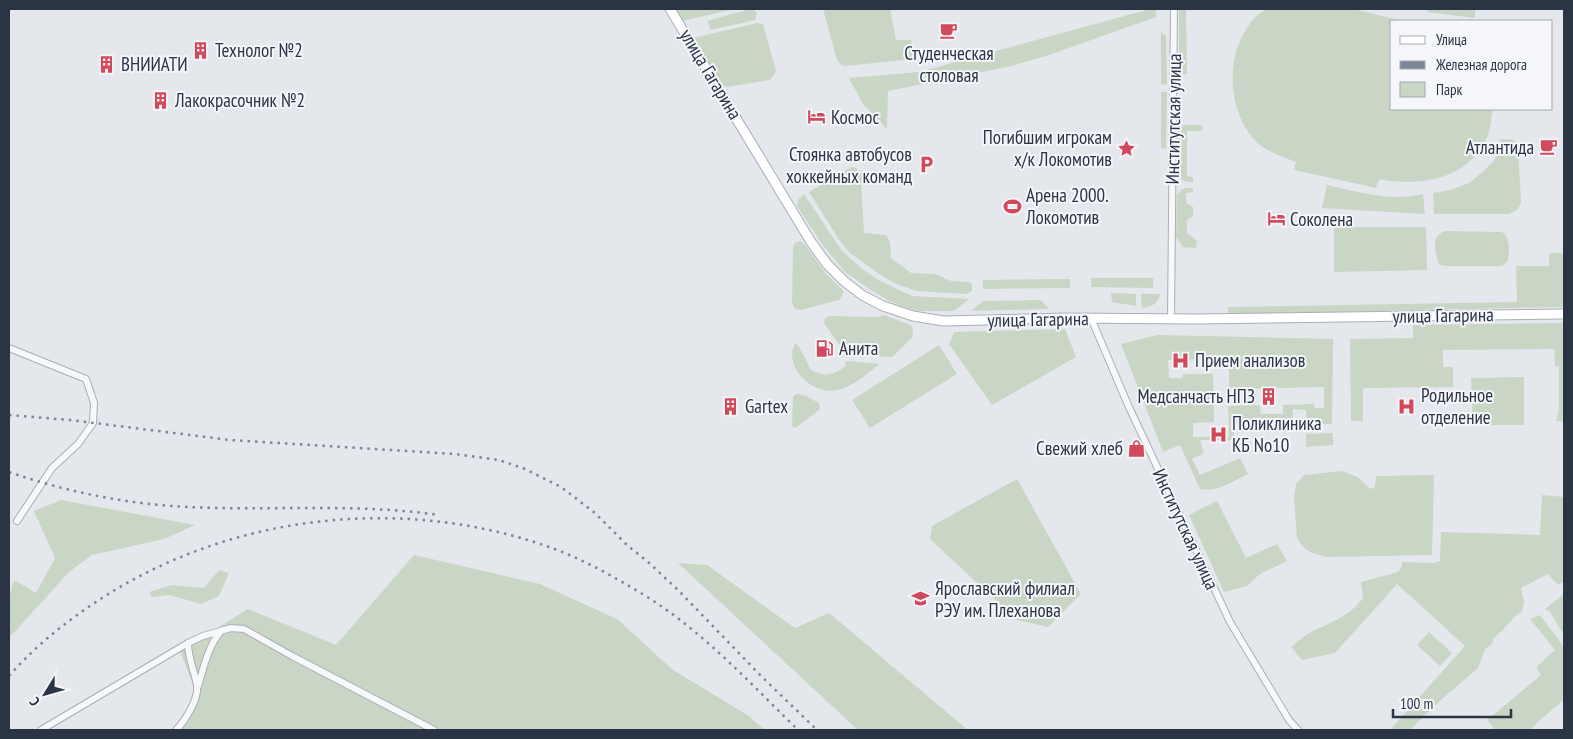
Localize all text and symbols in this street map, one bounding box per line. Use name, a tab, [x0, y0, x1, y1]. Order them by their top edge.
cafe icon: Студенческая столовая	[939, 20, 959, 40]
legend	[1390, 20, 1553, 110]
street label: улица Гагарина	[675, 24, 747, 124]
text: Улица	[1436, 30, 1467, 49]
place label: Технолог №2	[215, 38, 303, 62]
building icon: Технолог №2	[191, 40, 211, 60]
place label: Студенческая столовая	[904, 41, 994, 87]
place label: ВНИИАТИ	[121, 52, 188, 76]
street label: Институтская улица	[1160, 53, 1186, 185]
building icon: ВНИИАТИ	[97, 54, 117, 74]
text: Железная дорога	[1435, 55, 1527, 74]
text: Парк	[1436, 80, 1462, 99]
place label: Лакокрасочник №2	[174, 88, 305, 112]
building icon: Лакокрасочник №2	[151, 90, 171, 110]
place label: Космос	[831, 105, 880, 129]
hotel icon: Космос	[807, 107, 827, 127]
place label: Погибшим игрокам х/к Локомотив	[983, 125, 1112, 171]
place label: Атлантида	[1466, 135, 1534, 159]
cafe icon: Атлантида	[1538, 137, 1558, 157]
place icon: Погибшим игрокам х/к Локомотив	[1116, 138, 1136, 158]
place label: Стоянка автобусов хоккейных команд	[786, 142, 913, 188]
parking icon: Стоянка автобусов хоккейных команд	[916, 155, 936, 175]
place label: Арена 2000. Локомотив	[1025, 183, 1109, 229]
sports icon: Арена 2000. Локомотив	[1002, 196, 1022, 216]
place label: Соколена	[1290, 207, 1353, 231]
hotel icon: Соколена	[1266, 209, 1286, 229]
street label: улица Гагарина	[1392, 302, 1494, 328]
street label: улица Гагарина	[987, 306, 1089, 332]
place label: Анита	[839, 336, 878, 360]
fuel station icon: Анита	[815, 338, 835, 358]
place label: Прием анализов	[1195, 348, 1305, 372]
hospital icon: Прием анализов	[1171, 350, 1191, 370]
place label: Родильное отделение	[1421, 383, 1493, 429]
place label: Медсанчасть НПЗ	[1138, 384, 1255, 408]
building icon: Медсанчасть НПЗ	[1259, 386, 1279, 406]
place label: Gartex	[745, 394, 788, 418]
building icon: Gartex	[721, 396, 741, 416]
hospital icon: Родильное отделение	[1397, 396, 1417, 416]
place label: Поликлиника КБ No10	[1232, 411, 1322, 457]
hospital icon: Поликлиника КБ No10	[1208, 424, 1228, 444]
place label: Свежий хлеб	[1036, 436, 1123, 460]
shop icon: Свежий хлеб	[1127, 438, 1147, 458]
street label: Институтская улица	[1147, 465, 1225, 593]
place label: Ярославский филиал РЭУ им. Плеханова	[935, 576, 1075, 622]
school or university icon: Ярославский филиал РЭУ им. Плеханова	[911, 589, 931, 609]
north arrow	[20, 669, 70, 719]
scale bar	[1393, 686, 1510, 718]
text: С	[25, 693, 44, 710]
text: 100 m	[1400, 694, 1433, 713]

